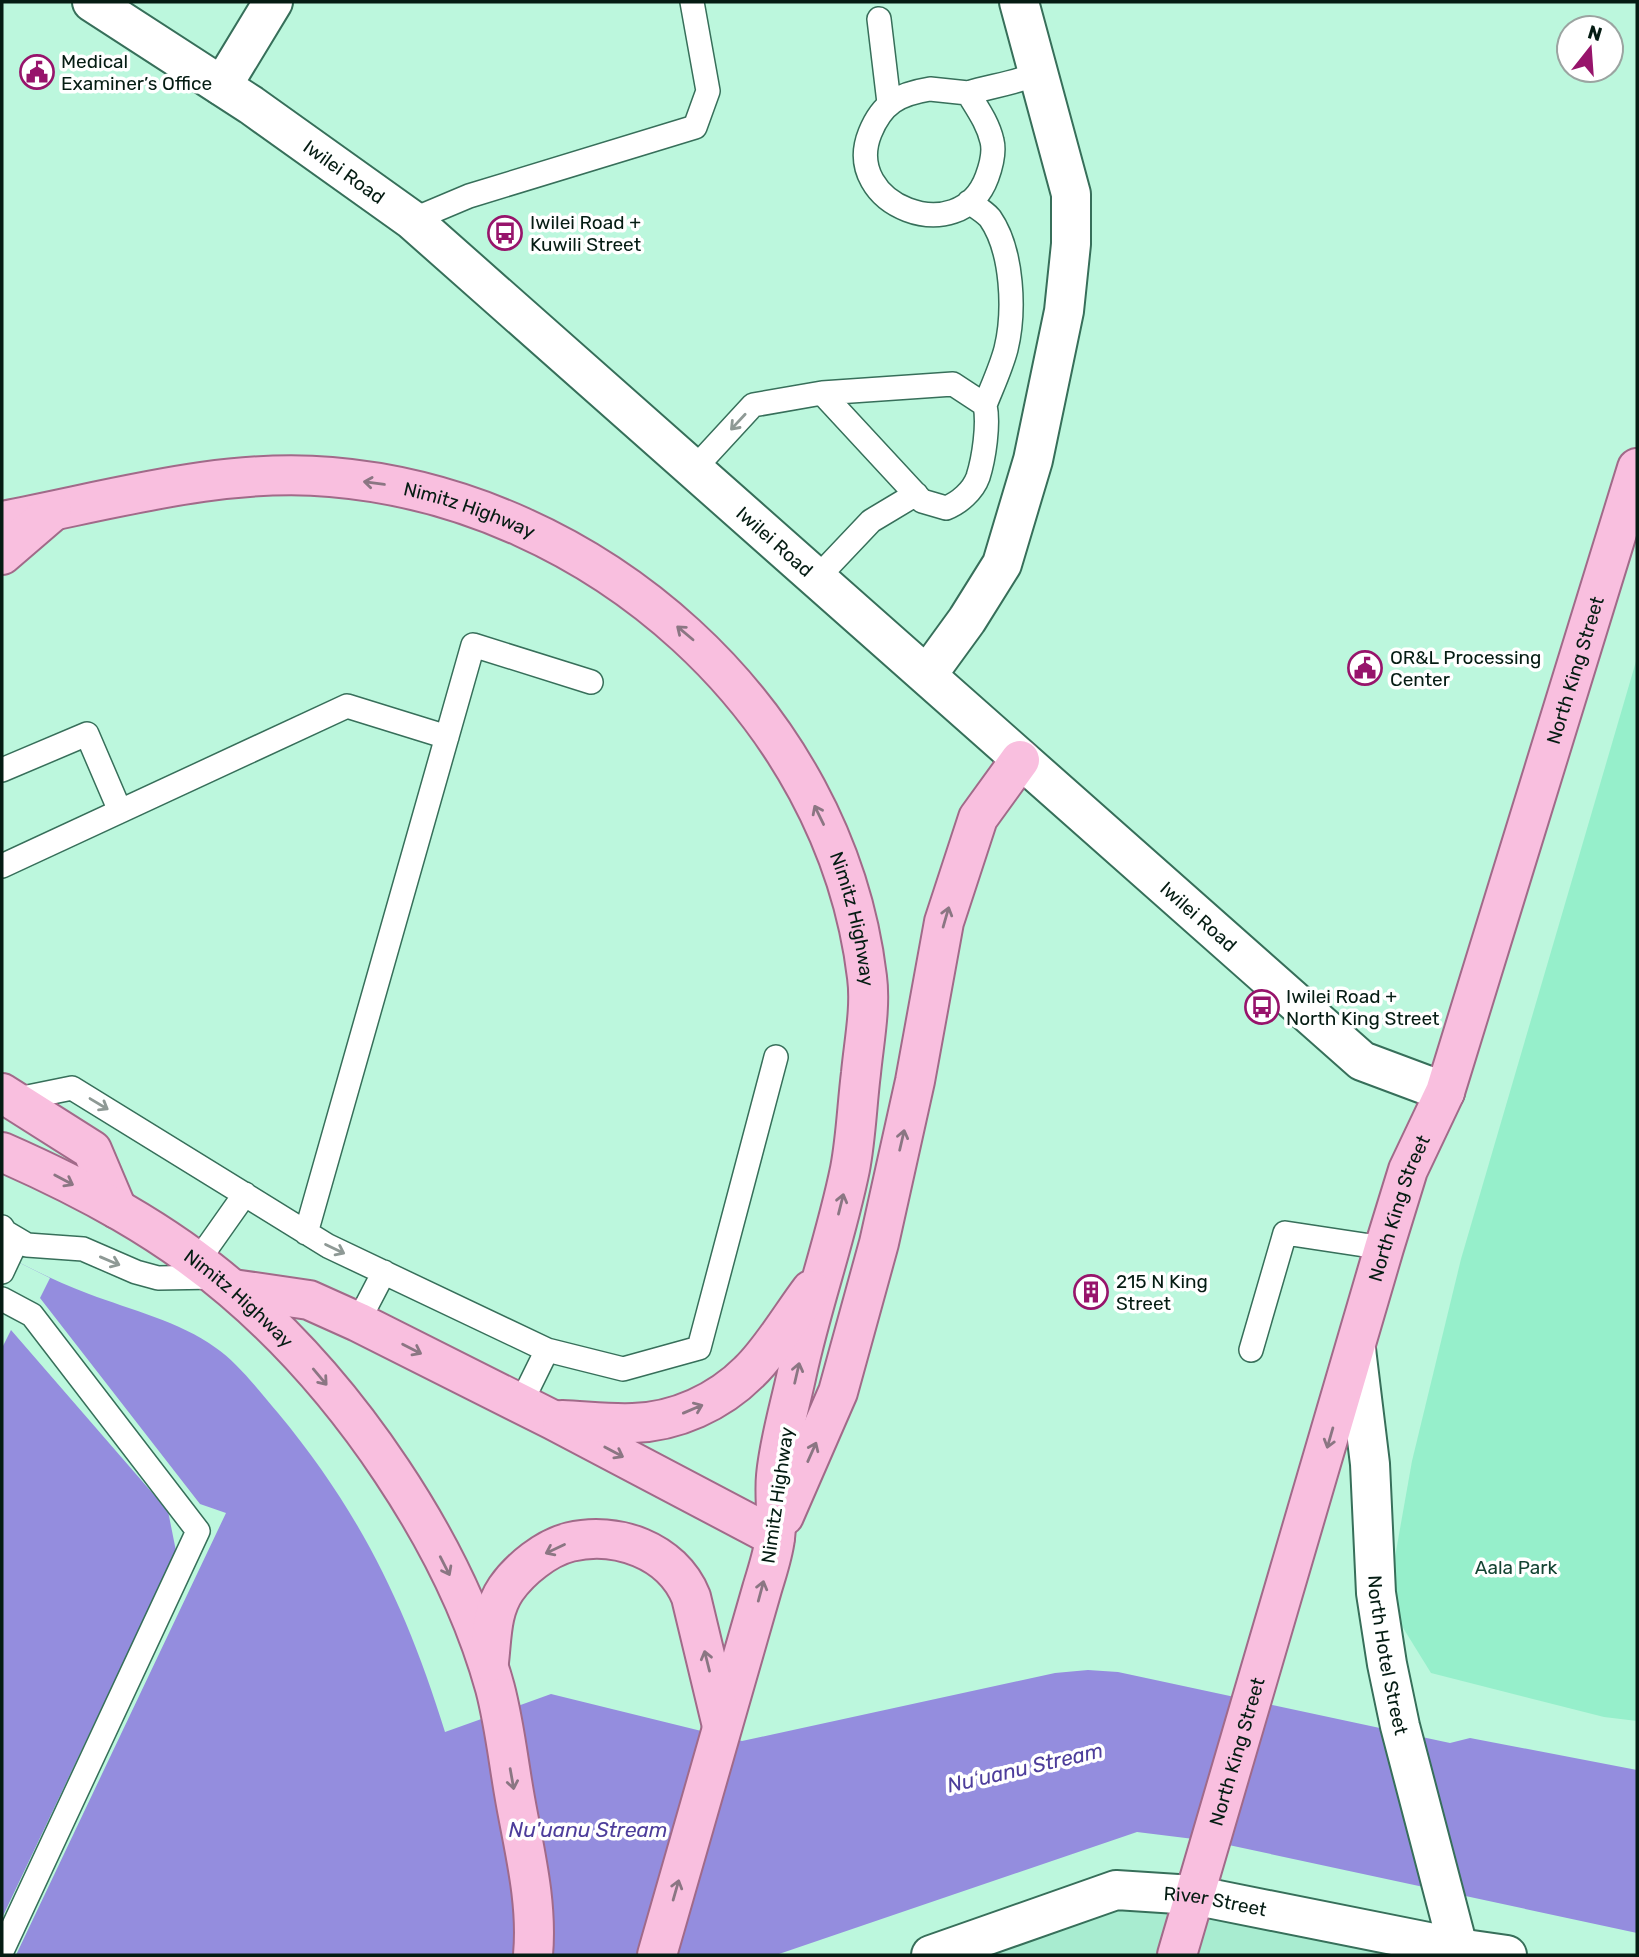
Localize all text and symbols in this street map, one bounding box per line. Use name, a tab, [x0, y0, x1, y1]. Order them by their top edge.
north arrow	[1555, 14, 1625, 84]
text: N	[1585, 20, 1605, 46]
place label: Medical Examiner’s Office	[61, 50, 212, 95]
public building icon: Medical Examiner’s Office	[18, 53, 56, 91]
street label: Iwilei Road	[299, 135, 389, 209]
place label: Iwilei Road + Kuwili Street	[530, 211, 642, 256]
bus stop icon: Iwilei Road + Kuwili Street	[486, 214, 524, 252]
one-way arrow	[729, 413, 746, 430]
one-way arrow	[363, 476, 386, 489]
street label: Nimitz Highway	[401, 477, 539, 544]
street label: Iwilei Road	[732, 502, 818, 582]
street label: North King Street	[1542, 593, 1609, 747]
one-way arrow	[676, 625, 694, 641]
place label: OR&L Processing Center	[1390, 646, 1541, 691]
public building icon: OR&L Processing Center	[1346, 649, 1384, 687]
one-way arrow	[812, 805, 826, 826]
street label: Nimitz Highway	[825, 849, 879, 987]
street label: Iwilei Road	[1155, 877, 1241, 957]
one-way arrow	[940, 906, 953, 928]
place label: Iwilei Road + North King Street	[1286, 985, 1440, 1030]
bus stop icon: Iwilei Road + North King Street	[1243, 988, 1281, 1026]
one-way arrow	[89, 1098, 109, 1112]
one-way arrow	[896, 1129, 909, 1152]
street label: North King Street	[1364, 1131, 1435, 1284]
one-way arrow	[53, 1174, 74, 1187]
one-way arrow	[835, 1193, 849, 1216]
one-way arrow	[324, 1243, 345, 1256]
street label: Nimitz Highway	[180, 1245, 298, 1352]
one-way arrow	[99, 1255, 120, 1268]
place label: 215 N King Street	[1116, 1270, 1208, 1315]
building icon: 215 N King Street	[1072, 1273, 1110, 1311]
one-way arrow	[401, 1343, 421, 1357]
one-way arrow	[791, 1362, 805, 1385]
one-way arrow	[312, 1368, 328, 1386]
one-way arrow	[682, 1402, 703, 1415]
street label: Nimitz Highway	[757, 1425, 798, 1565]
one-way arrow	[1322, 1426, 1335, 1448]
one-way arrow	[806, 1442, 819, 1463]
one-way arrow	[604, 1446, 624, 1460]
one-way arrow	[545, 1543, 566, 1556]
one-way arrow	[439, 1555, 453, 1576]
park label: Aala Park	[1475, 1556, 1557, 1579]
street label: North Hotel Street	[1363, 1575, 1413, 1738]
one-way arrow	[756, 1581, 769, 1603]
one-way arrow	[700, 1651, 713, 1673]
street label: North King Street	[1204, 1674, 1270, 1829]
water label: Nuʻuanu Stream	[945, 1737, 1105, 1798]
one-way arrow	[506, 1767, 519, 1789]
water label: Nu'uanu Stream	[509, 1817, 667, 1842]
one-way arrow	[670, 1879, 683, 1901]
street label: River Street	[1163, 1882, 1269, 1922]

